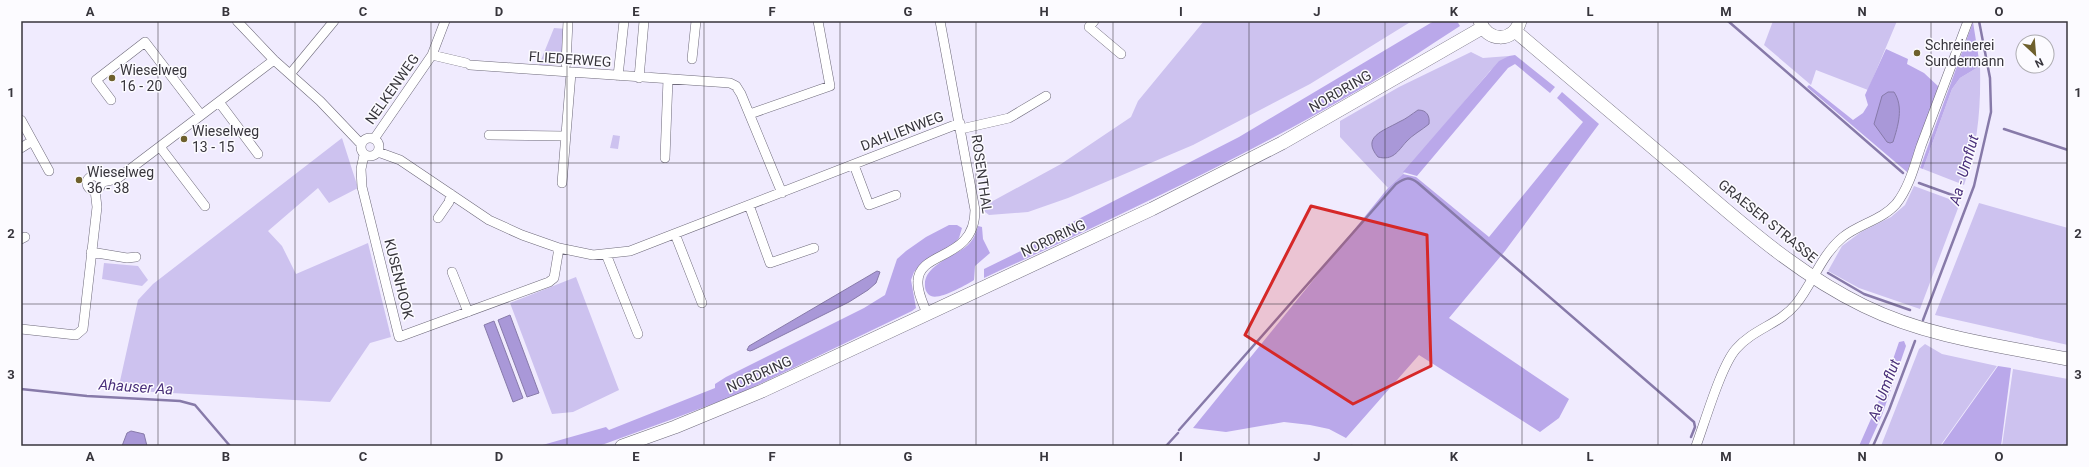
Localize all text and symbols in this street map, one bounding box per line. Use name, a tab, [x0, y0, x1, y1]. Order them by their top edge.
text: A	[86, 4, 95, 19]
text: B	[222, 4, 230, 19]
text: C	[359, 4, 368, 19]
text: D	[495, 4, 503, 19]
text: E	[632, 4, 640, 19]
text: F	[768, 4, 776, 19]
text: G	[904, 4, 913, 19]
text: H	[1039, 4, 1049, 19]
text: I	[1179, 4, 1183, 19]
text: J	[1313, 4, 1321, 19]
text: K	[1450, 4, 1459, 19]
text: L	[1586, 4, 1594, 19]
text: M	[1720, 4, 1732, 19]
text: N	[1857, 4, 1867, 19]
text: O	[1995, 4, 2004, 19]
north arrow	[2015, 34, 2055, 74]
place label: Schreinerei Sundermann	[1925, 37, 2004, 69]
street label: FLIEDERWEG	[528, 48, 612, 70]
marker: Schreinerei Sundermann	[1912, 48, 1922, 58]
street label: NELKENWEG	[362, 51, 422, 127]
text: N	[2033, 55, 2046, 70]
place label: Wieselweg 16 - 20	[120, 62, 187, 94]
street label: NORDRING	[1306, 67, 1374, 115]
marker: Wieselweg 16 - 20	[107, 73, 117, 83]
text: 1	[7, 85, 15, 100]
text: 1	[2074, 85, 2082, 100]
street label: DAHLIENWEG	[858, 108, 946, 154]
place label: Wieselweg 13 - 15	[192, 123, 259, 155]
water label: Aa - Umflut	[1945, 133, 1983, 208]
marker: Wieselweg 13 - 15	[179, 134, 189, 144]
street label: ROSENTHAL	[969, 134, 996, 215]
place label: Wieselweg 36 - 38	[87, 164, 154, 196]
marker: Wieselweg 36 - 38	[74, 175, 84, 185]
street label: GRAESER STRASSE	[1715, 176, 1821, 266]
street label: NORDRING	[1018, 216, 1088, 260]
text: 2	[7, 226, 15, 241]
text: 2	[2074, 226, 2082, 241]
street label: KUSENHOOK	[381, 237, 417, 321]
street label: NORDRING	[724, 353, 794, 395]
water label: Aa Umflut	[1864, 357, 1904, 424]
text: 3	[7, 367, 15, 382]
text: 3	[2074, 367, 2082, 382]
water label: Ahauser Aa	[97, 375, 174, 399]
text: A	[86, 449, 95, 464]
text: B	[222, 449, 230, 464]
text: C	[359, 449, 368, 464]
text: D	[495, 449, 503, 464]
text: E	[632, 449, 640, 464]
text: F	[768, 449, 776, 464]
text: G	[904, 449, 913, 464]
text: H	[1039, 449, 1049, 464]
text: I	[1179, 449, 1183, 464]
text: J	[1313, 449, 1321, 464]
text: K	[1450, 449, 1459, 464]
text: L	[1586, 449, 1594, 464]
text: M	[1720, 449, 1732, 464]
text: N	[1857, 449, 1867, 464]
text: O	[1995, 449, 2004, 464]

